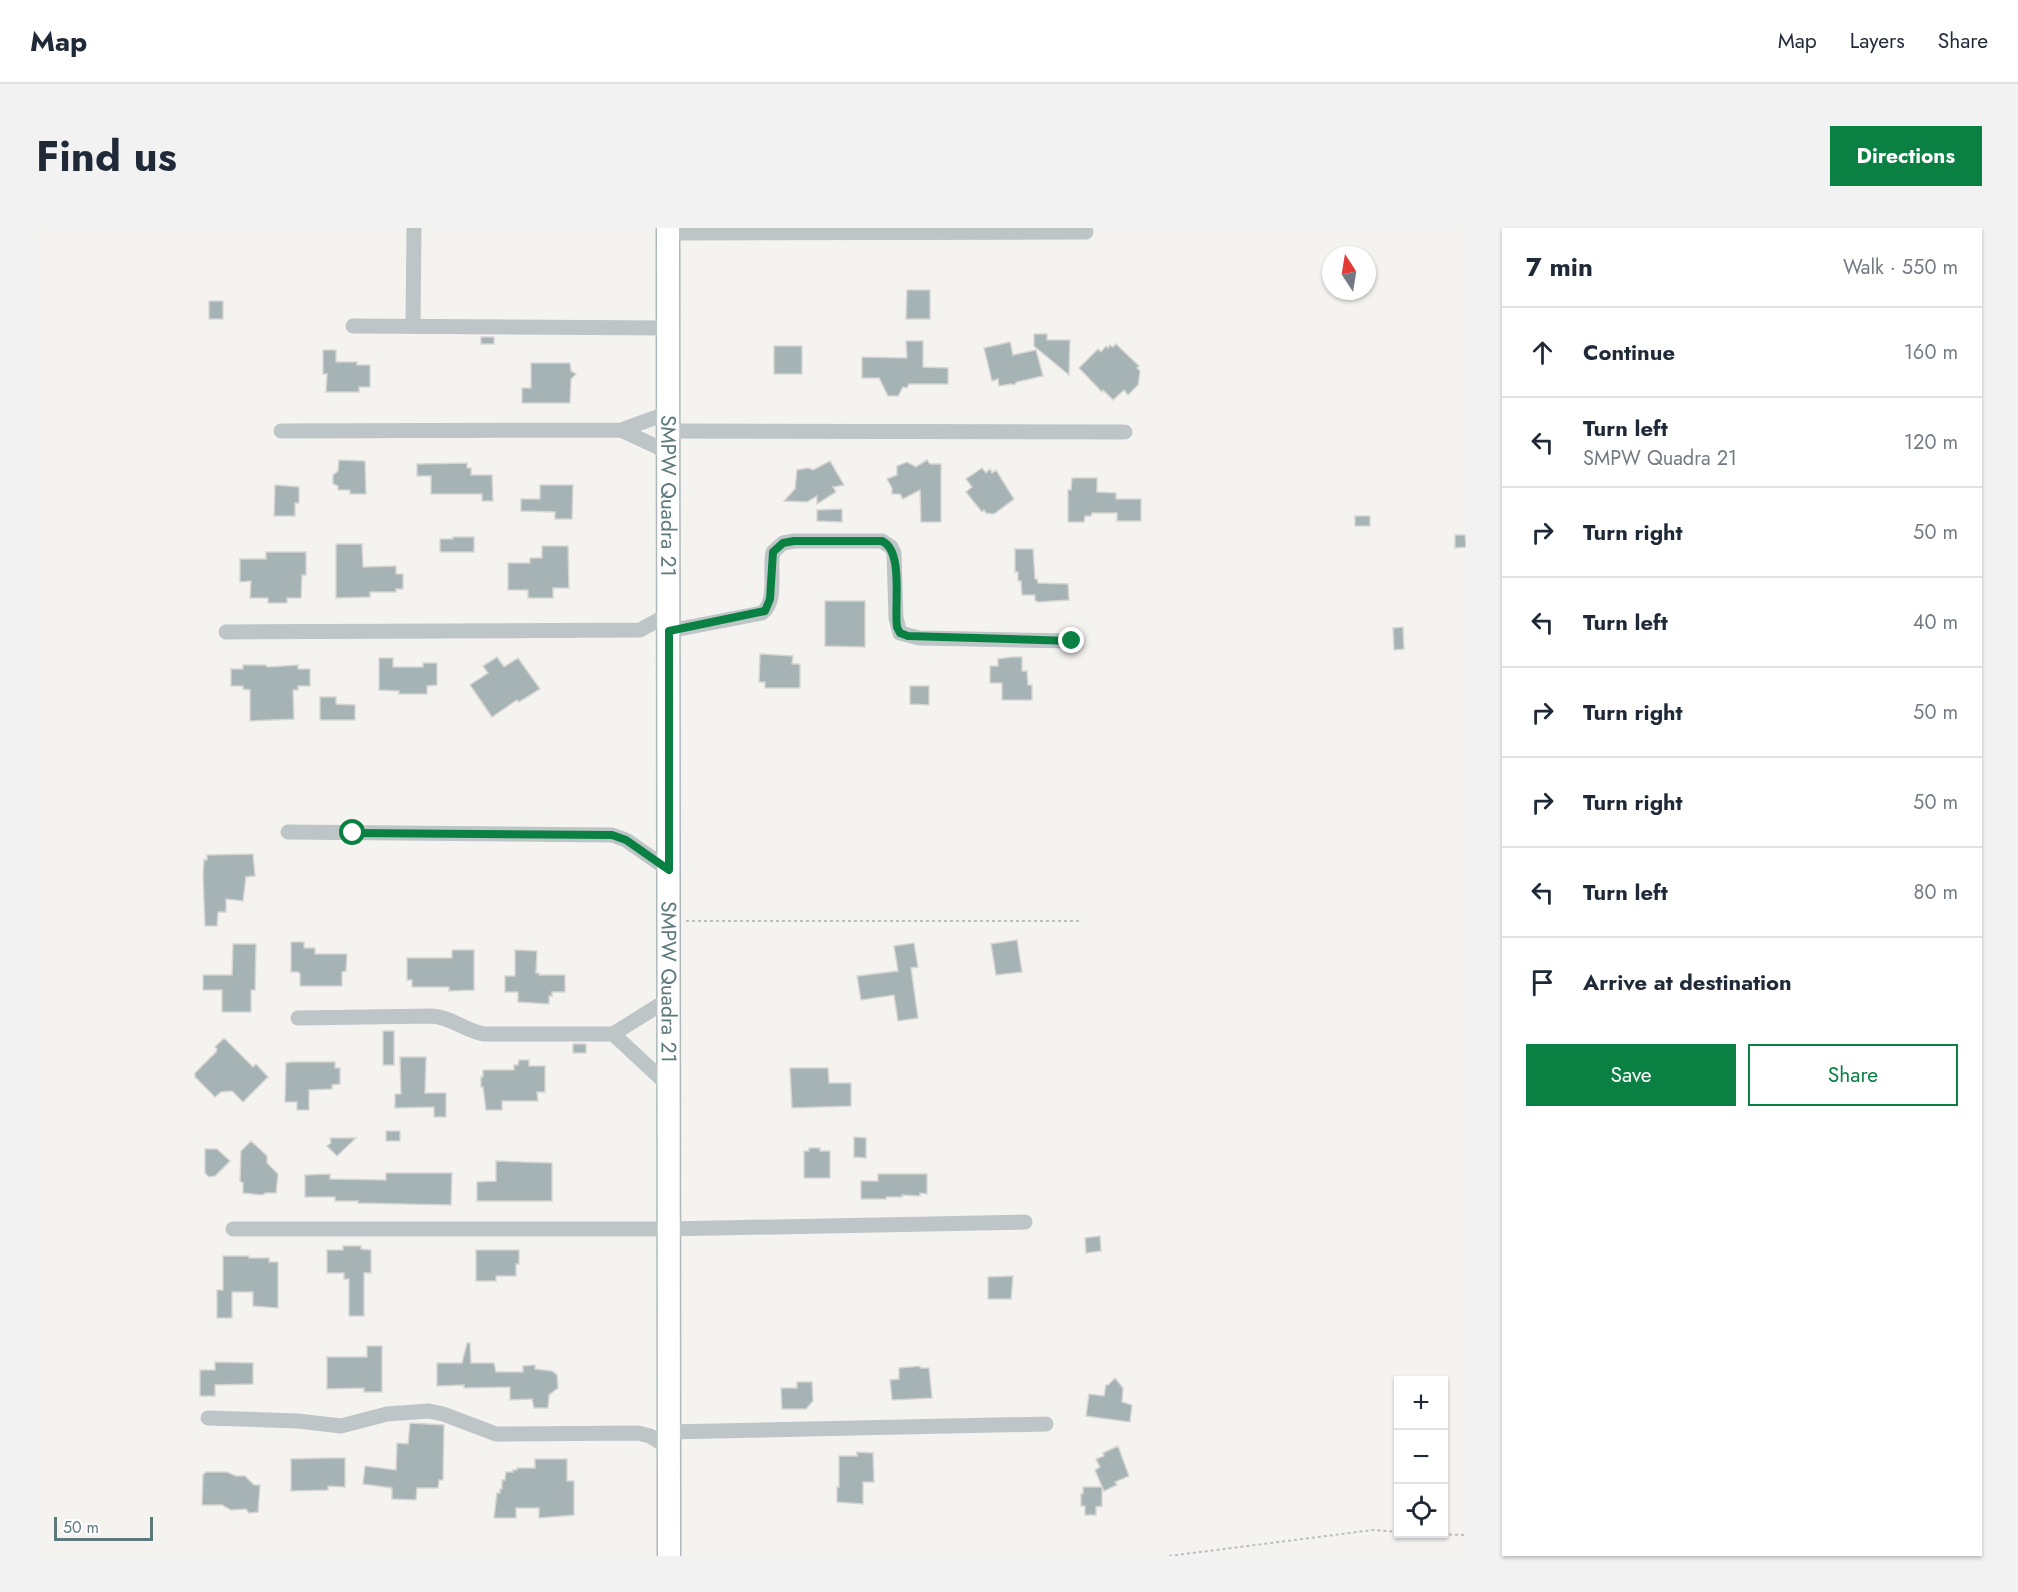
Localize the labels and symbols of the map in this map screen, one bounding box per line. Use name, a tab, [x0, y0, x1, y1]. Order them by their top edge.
north arrow	[1322, 246, 1376, 300]
street label: SMPW Quadra 21	[653, 415, 683, 577]
route end	[1058, 627, 1084, 653]
route start	[339, 819, 365, 845]
street label: SMPW Quadra 21	[654, 901, 684, 1063]
scale bar	[54, 1514, 153, 1542]

